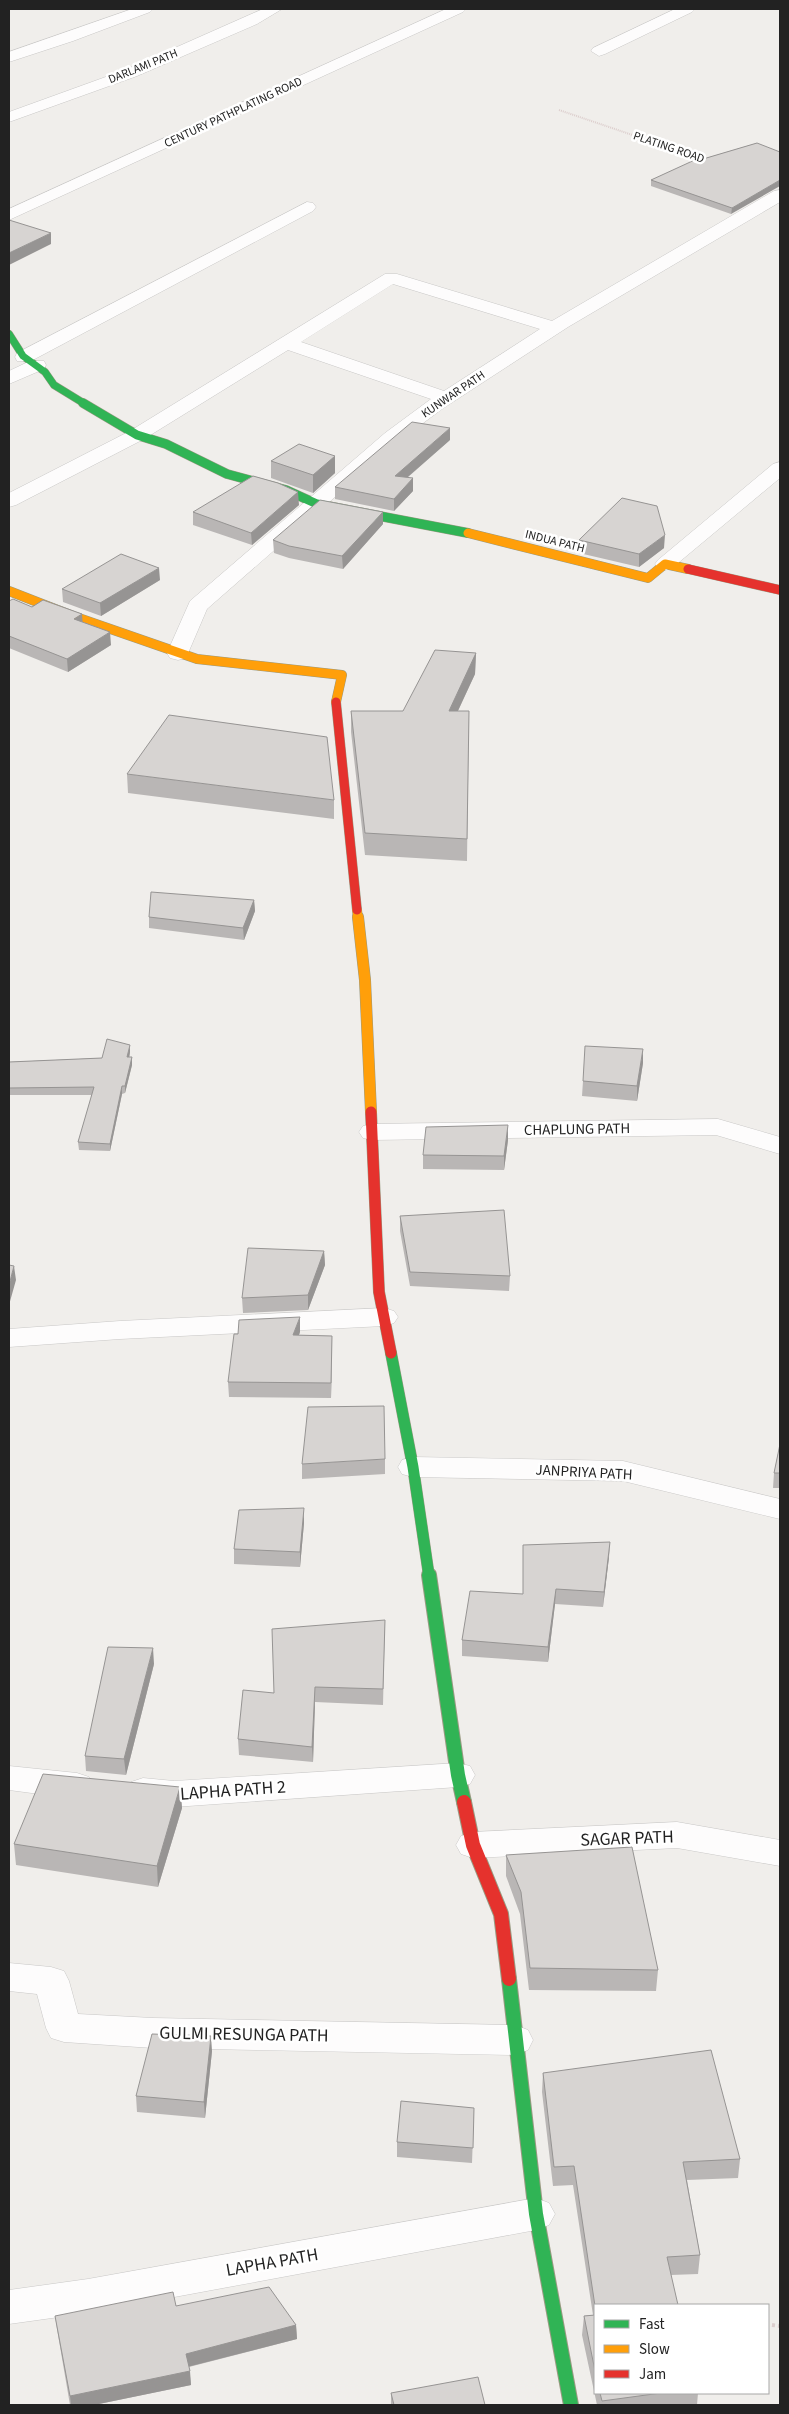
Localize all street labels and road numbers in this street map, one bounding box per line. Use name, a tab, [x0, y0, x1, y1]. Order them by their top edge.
street label: DARLAMI PATH	[106, 45, 181, 88]
street label: CENTURY PATHPLATING ROAD	[161, 73, 305, 152]
street label: PLATING ROAD	[631, 127, 707, 168]
street label: KUNWAR PATH	[418, 367, 489, 422]
street label: INDUA PATH	[523, 526, 587, 557]
street label: CHAPLUNG PATH	[524, 1118, 630, 1141]
street label: JANPRIYA PATH	[535, 1459, 633, 1486]
street label: LAPHA PATH 2	[179, 1774, 287, 1807]
street label: SAGAR PATH	[580, 1824, 674, 1853]
street label: GULMI RESUNGA PATH	[159, 2021, 329, 2048]
street label: LAPHA PATH	[224, 2242, 320, 2283]

